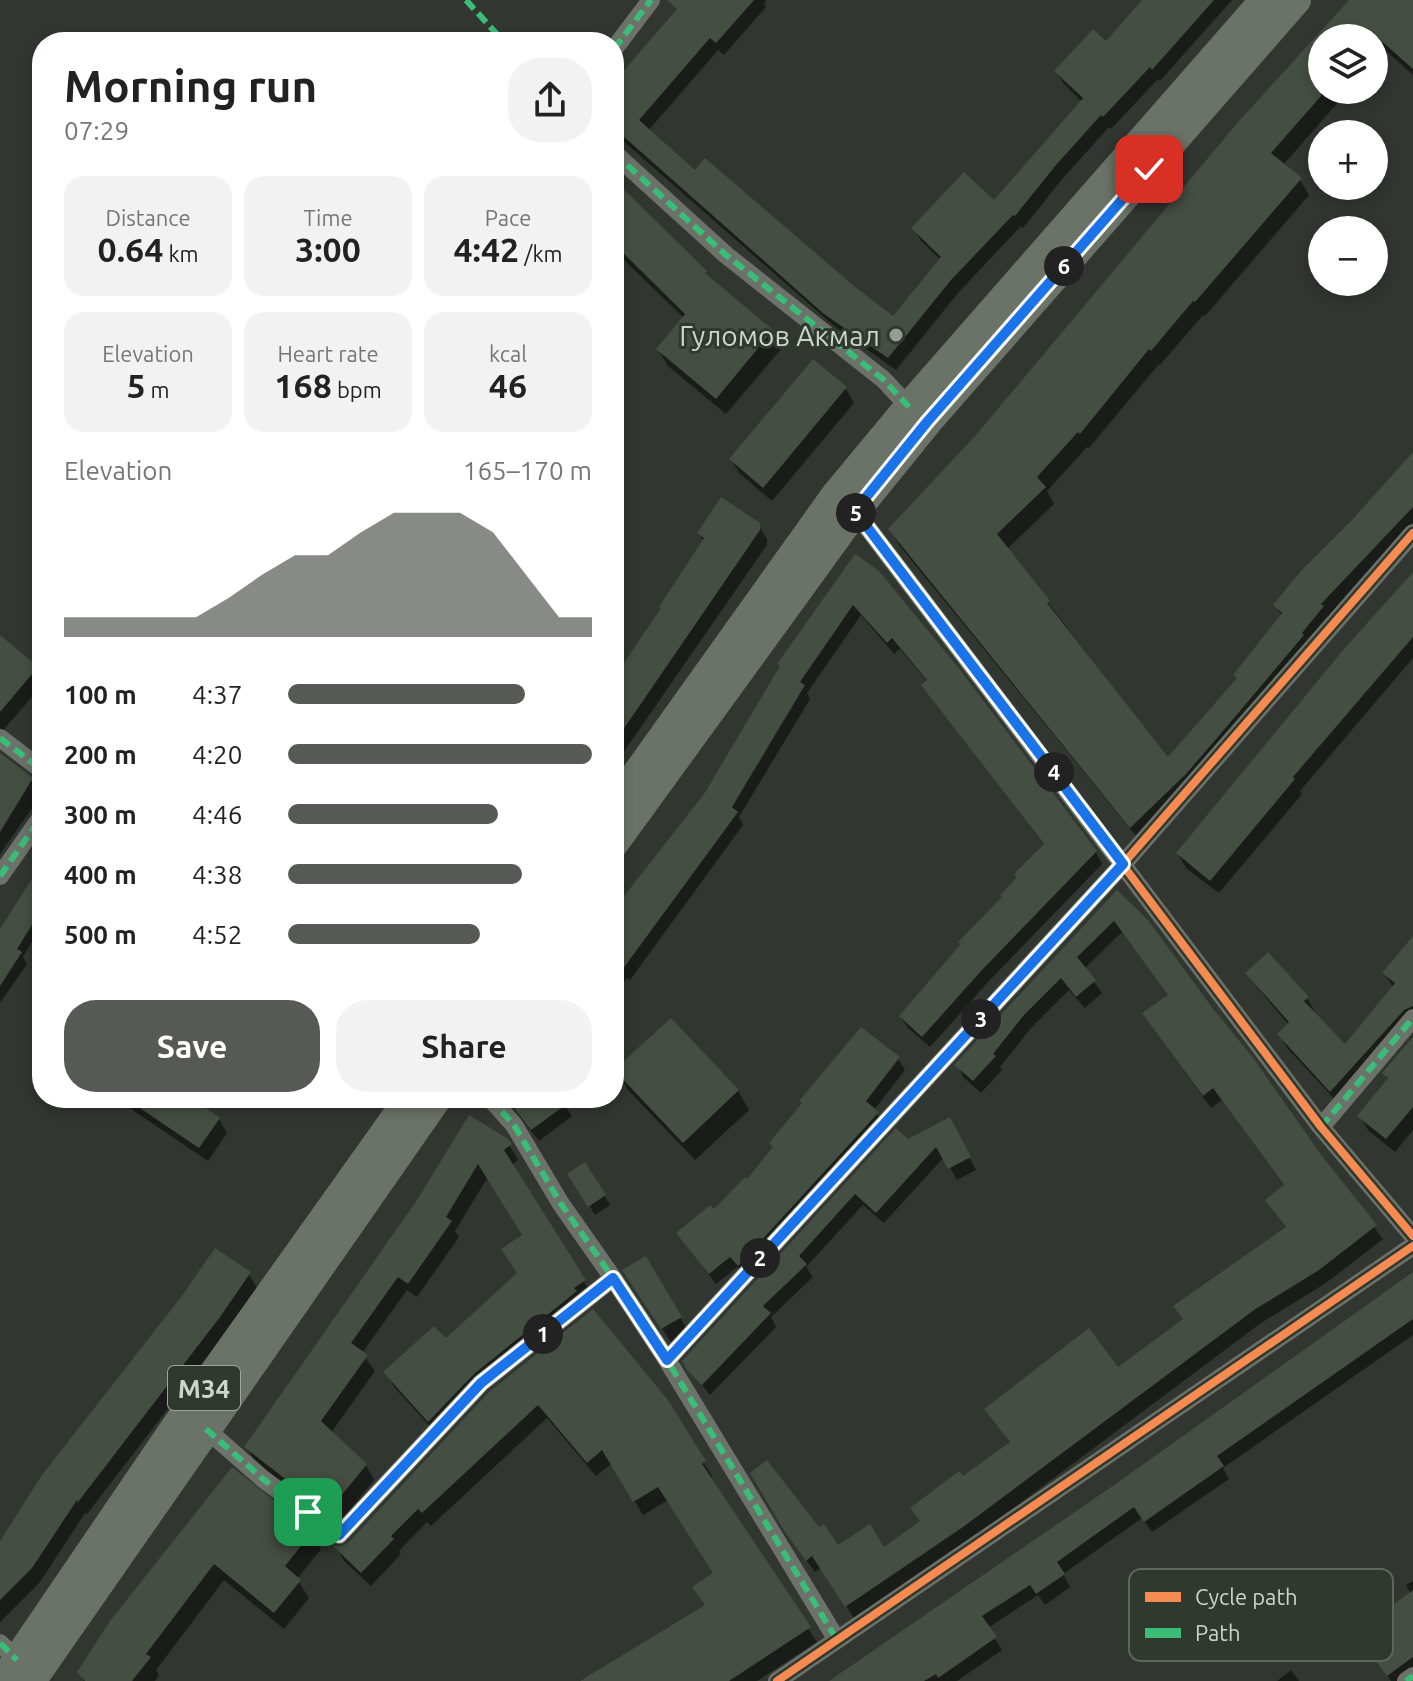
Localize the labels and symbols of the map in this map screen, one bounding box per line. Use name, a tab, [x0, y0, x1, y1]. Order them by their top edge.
pin	[1115, 135, 1183, 203]
pin: 6	[1044, 246, 1084, 286]
place label: Гуломов Акмал	[679, 320, 880, 351]
marker: Гуломов Акмал	[887, 326, 905, 344]
pin: 5	[836, 493, 876, 533]
pin: 4	[1034, 752, 1074, 792]
pin: 3	[961, 999, 1001, 1039]
pin: 2	[740, 1238, 780, 1278]
pin: 1	[523, 1314, 563, 1354]
road number: M34	[168, 1366, 240, 1410]
pin	[274, 1478, 342, 1546]
legend	[1129, 1569, 1393, 1661]
text: Cycle path	[1195, 1584, 1298, 1609]
text: Path	[1195, 1620, 1240, 1645]

